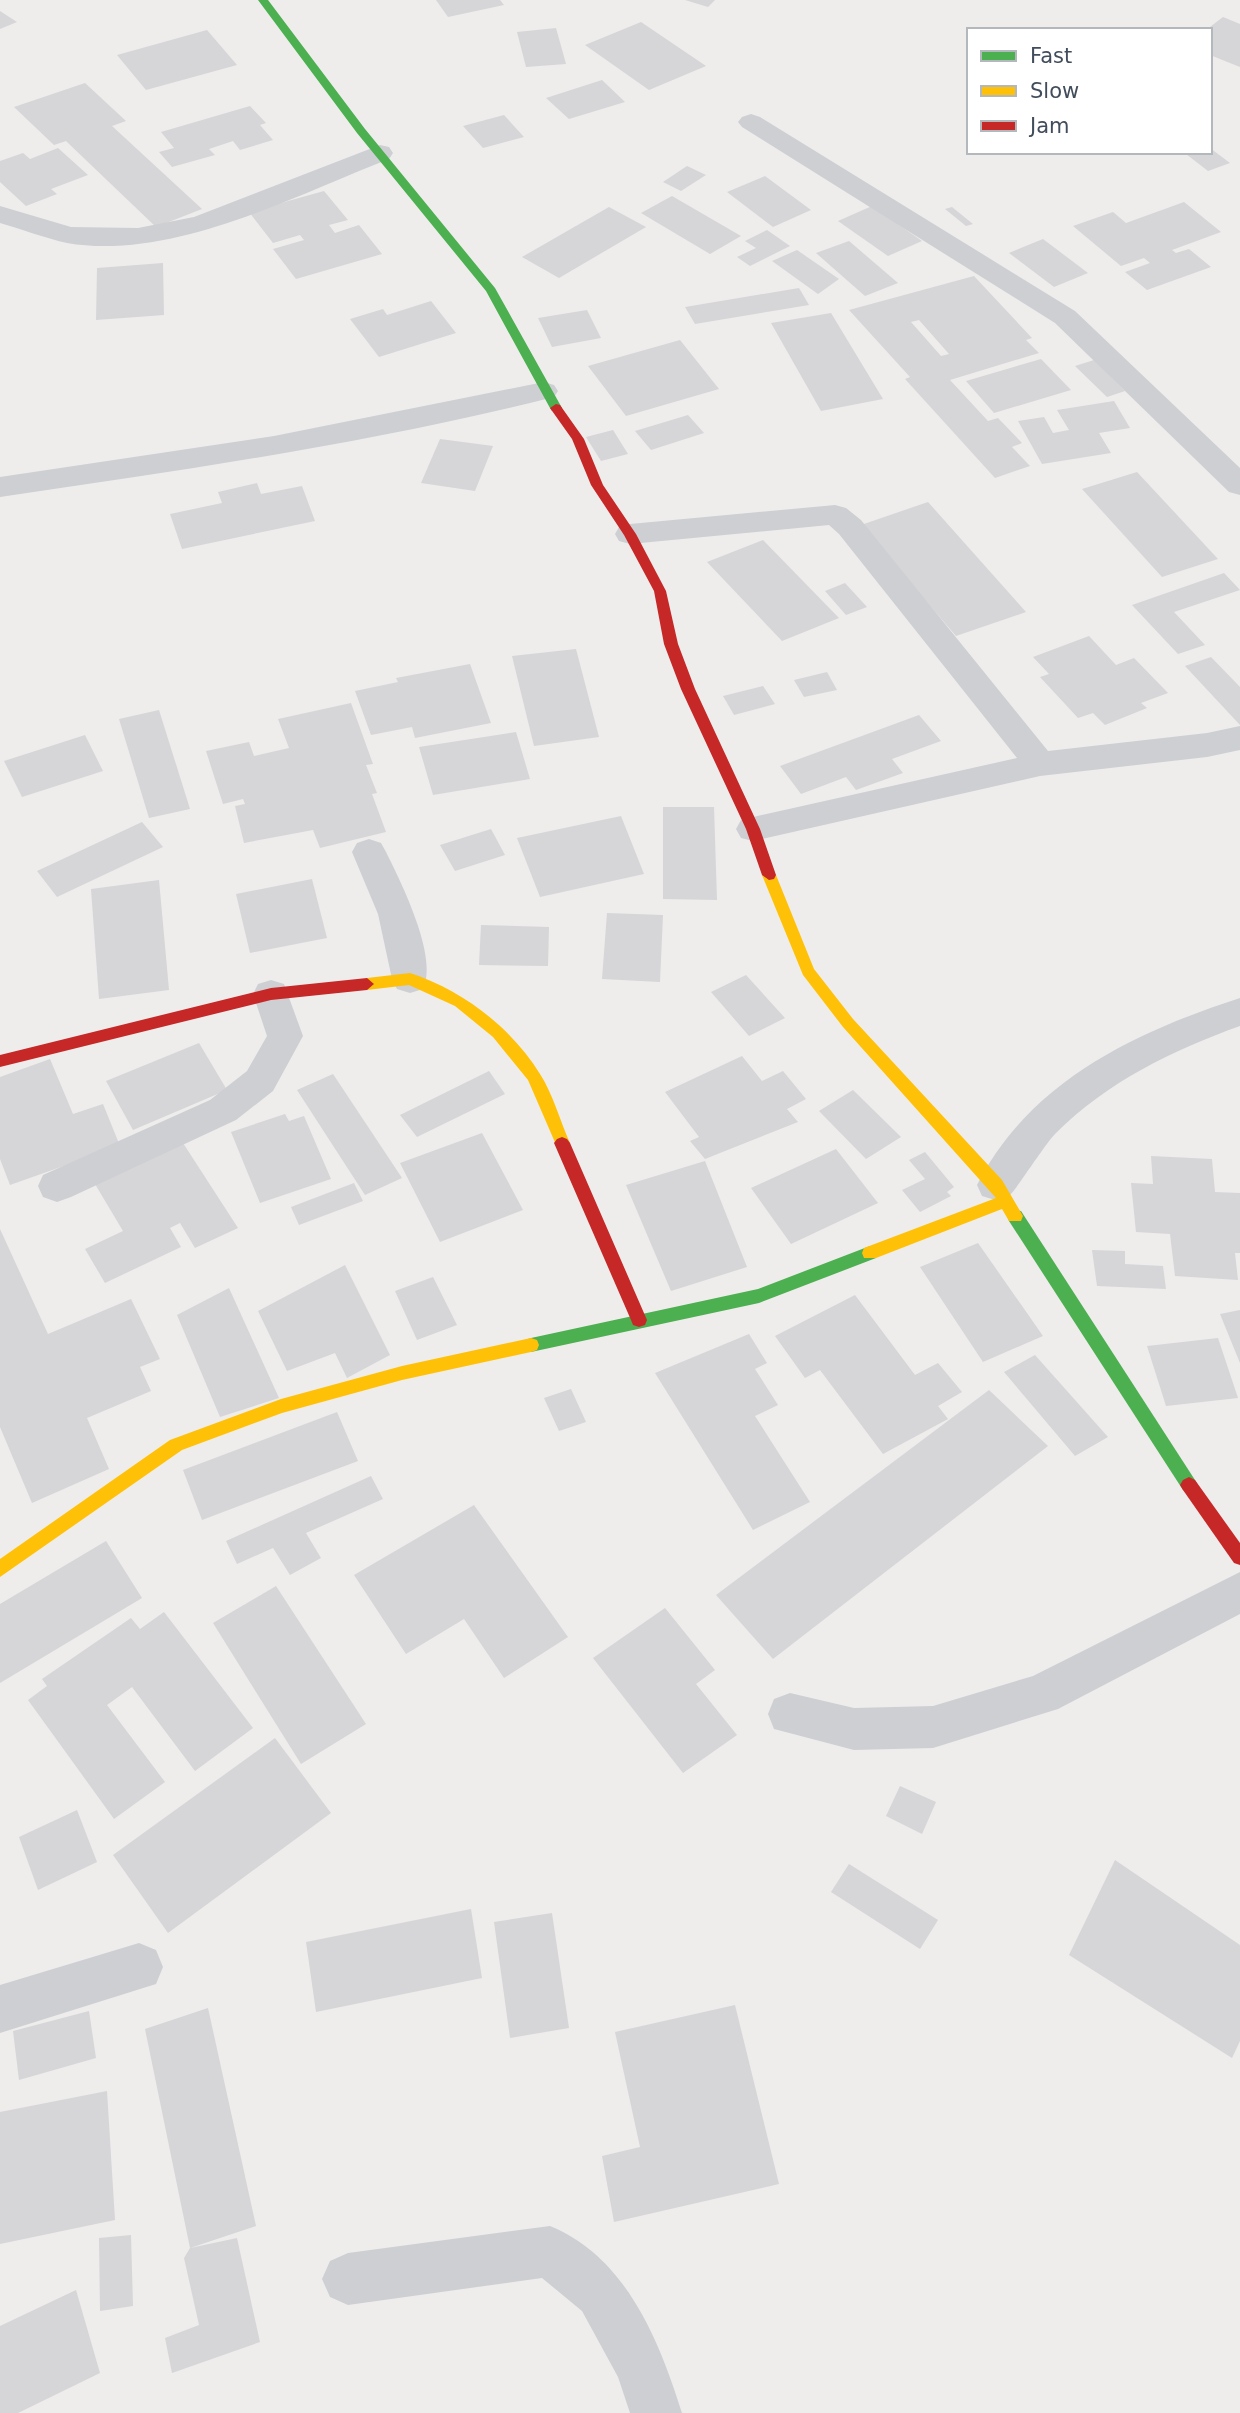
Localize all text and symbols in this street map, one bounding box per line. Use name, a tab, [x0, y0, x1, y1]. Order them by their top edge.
legend	[967, 28, 1212, 154]
text: Fast	[1030, 44, 1072, 68]
text: Slow	[1030, 79, 1079, 103]
text: Jam	[1028, 114, 1070, 138]

